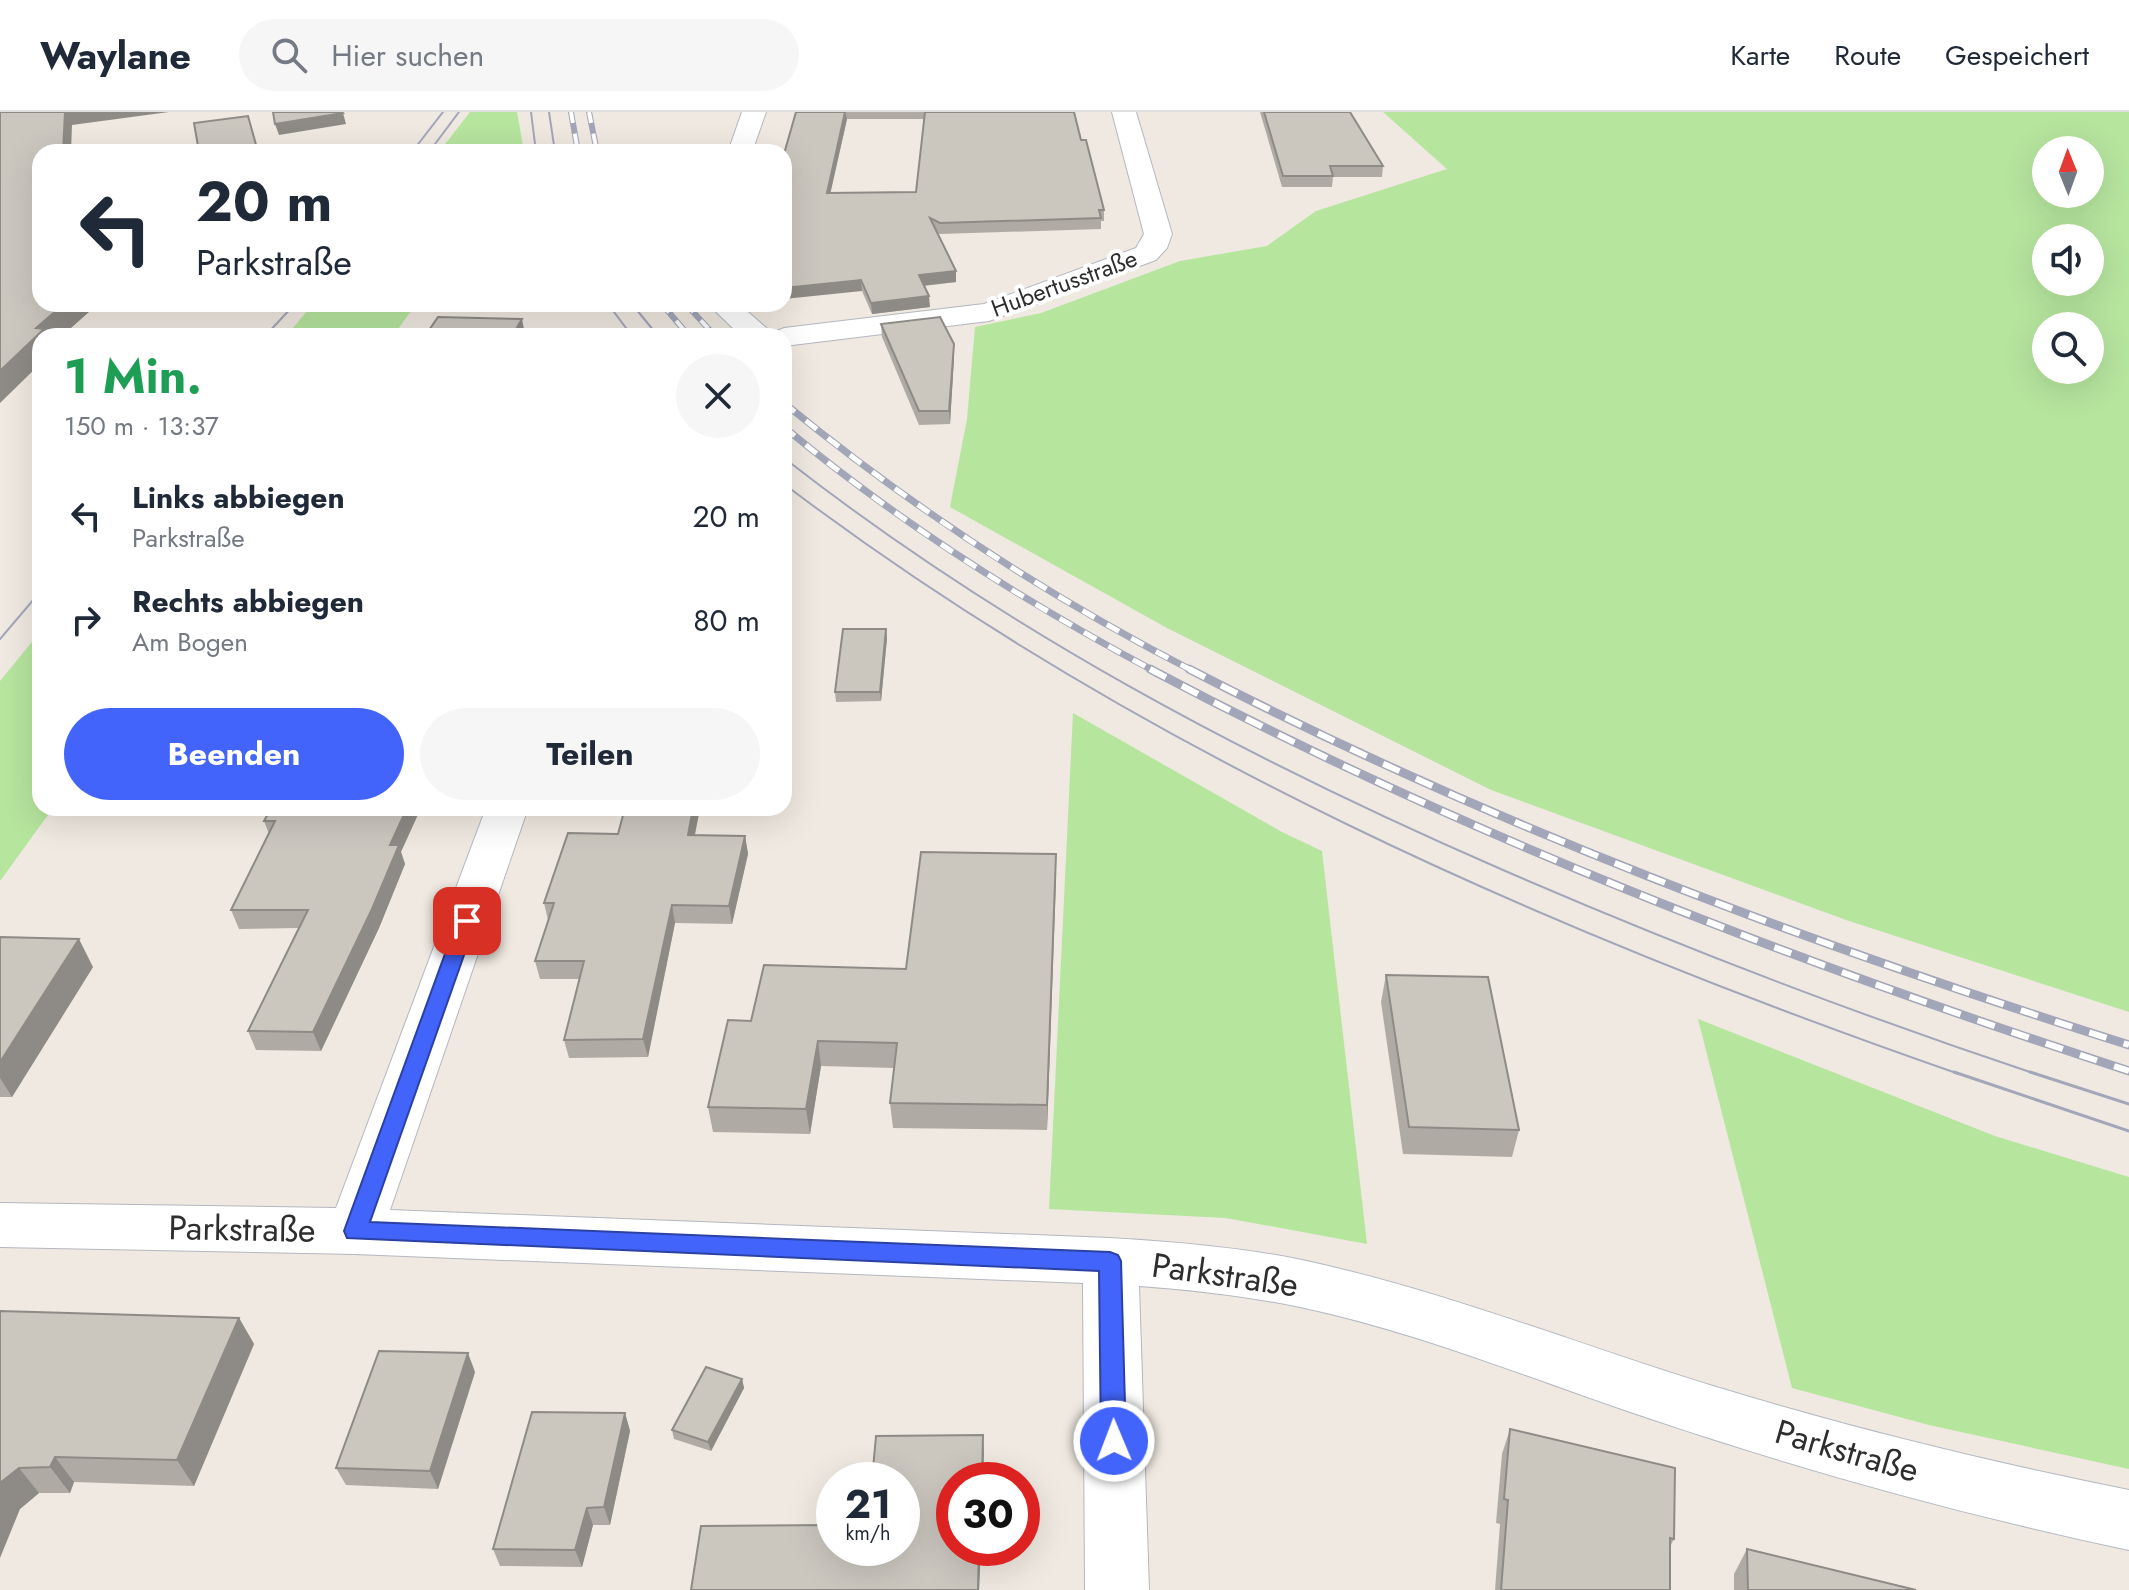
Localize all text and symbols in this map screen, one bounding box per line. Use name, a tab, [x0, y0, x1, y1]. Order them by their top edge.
search box	[239, 19, 799, 91]
text: Waylane	[40, 28, 191, 83]
icon: search	[267, 33, 311, 77]
text: Hier suchen	[331, 34, 484, 77]
text: Karte	[1730, 35, 1790, 76]
text: Route	[1834, 35, 1901, 76]
text: Gespeichert	[1945, 35, 2089, 76]
north arrow	[2032, 136, 2104, 208]
map controls	[2032, 136, 2104, 384]
text: 20 m	[196, 161, 333, 242]
icon: left	[64, 176, 168, 280]
button: sound	[2032, 224, 2104, 296]
text: Parkstraße	[196, 236, 352, 288]
street label: Hubertusstraße	[986, 240, 1142, 326]
button: search	[2032, 312, 2104, 384]
text: 1 Min.	[64, 342, 202, 411]
button: close	[676, 354, 760, 438]
text: 150 m · 13:37	[64, 407, 219, 445]
text: Links abbiegen	[132, 476, 345, 519]
icon: left	[64, 494, 108, 538]
text: 20 m	[693, 495, 760, 538]
text: Parkstraße	[132, 519, 245, 557]
text: Rechts abbiegen	[132, 580, 364, 623]
icon: right	[64, 598, 108, 642]
text: 80 m	[693, 599, 760, 642]
text: Am Bogen	[132, 623, 248, 661]
button: Beenden	[64, 708, 404, 800]
button: Teilen	[420, 708, 760, 800]
pin	[433, 887, 501, 955]
icon: arrive	[445, 899, 489, 943]
street label: Parkstraße	[168, 1203, 316, 1255]
street label: Parkstraße	[1149, 1240, 1301, 1310]
position arrow	[1072, 1399, 1156, 1483]
street label: Parkstraße	[1770, 1407, 1924, 1495]
speed limit sign: 30	[936, 1462, 1040, 1566]
text: 21	[845, 1475, 891, 1533]
text: km/h	[845, 1519, 891, 1548]

